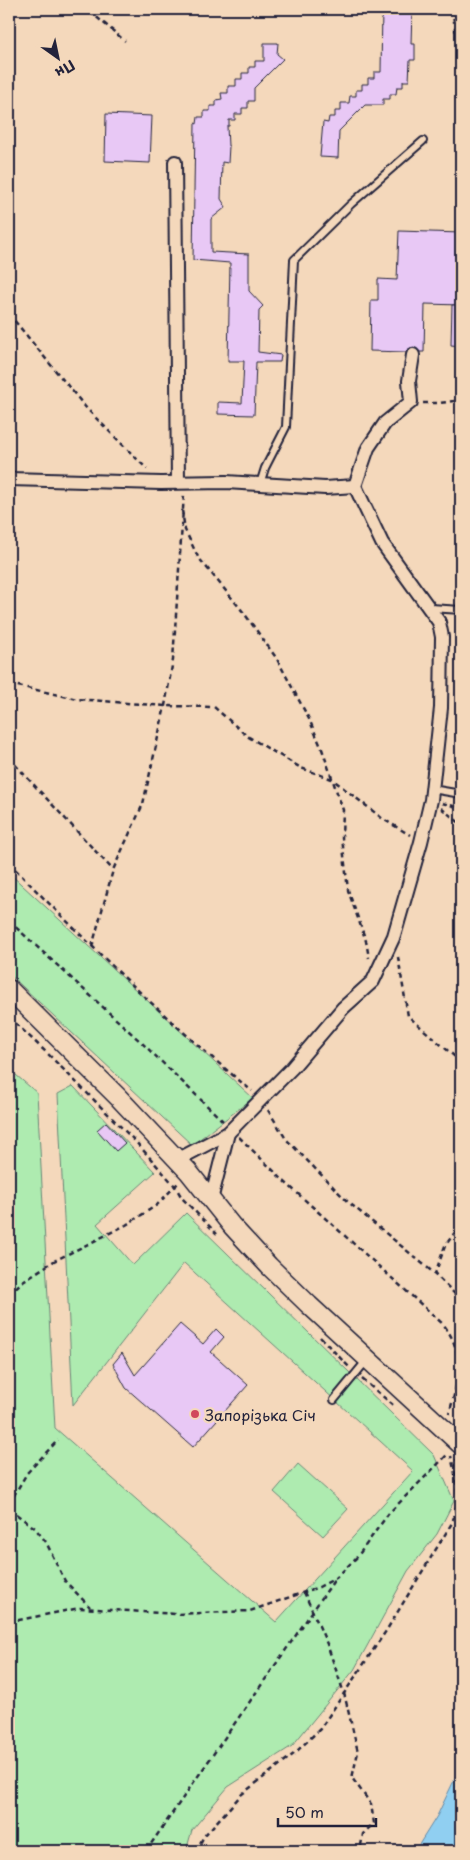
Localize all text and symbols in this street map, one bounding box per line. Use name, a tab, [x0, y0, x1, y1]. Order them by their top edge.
north arrow	[32, 32, 82, 82]
text: Пн	[51, 55, 80, 84]
place label: Запорізька Січ	[205, 1403, 316, 1426]
marker: Запорізька Січ	[189, 1408, 201, 1420]
scale bar	[278, 1795, 375, 1827]
text: 50 m	[285, 1800, 324, 1823]

